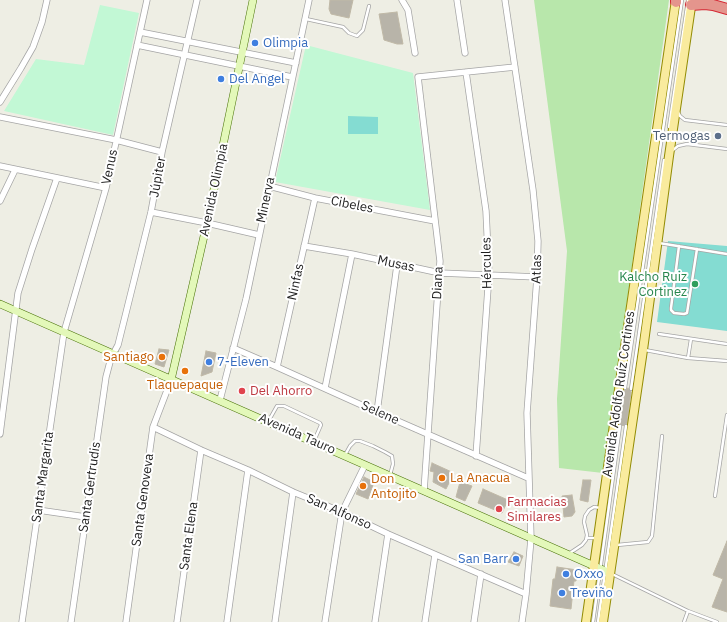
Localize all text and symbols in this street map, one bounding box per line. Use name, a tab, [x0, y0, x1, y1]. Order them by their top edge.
place label: Olimpia	[263, 35, 308, 51]
marker: Olimpia	[250, 38, 260, 48]
place label: Del Angel	[229, 71, 285, 87]
marker: Del Angel	[216, 74, 226, 84]
place label: Termogas	[653, 128, 710, 144]
marker: Termogas	[713, 131, 723, 141]
street label: Avenida Olimpia	[197, 142, 231, 238]
street label: Venus	[99, 148, 121, 186]
street label: Júpiter	[147, 155, 169, 199]
street label: Minerva	[254, 176, 278, 224]
street label: Cibeles	[329, 193, 375, 217]
street label: Hércules	[479, 237, 495, 289]
street label: Musas	[376, 252, 416, 276]
street label: Atlas	[529, 254, 545, 284]
street label: Ninfas	[284, 262, 308, 302]
street label: Diana	[429, 266, 447, 300]
place label: Kalcho Ruiz Cortinez	[619, 269, 687, 300]
marker: Kalcho Ruiz Cortinez	[690, 279, 700, 289]
street label: Avenida Adolfo Ruíz Cortines	[600, 310, 638, 478]
place label: Santiago	[103, 349, 154, 365]
marker: Santiago	[157, 352, 167, 362]
place label: 7-Eleven	[217, 354, 269, 370]
marker: 7-Eleven	[204, 357, 214, 367]
marker: Tlaquepaque	[180, 366, 190, 376]
place label: Tlaquepaque	[147, 377, 223, 393]
place label: Del Ahorro	[250, 383, 312, 399]
marker: Del Ahorro	[237, 386, 247, 396]
street label: Selene	[359, 398, 401, 428]
street label: Avenida Tauro	[256, 410, 338, 458]
street label: Santa Margarita	[29, 431, 57, 523]
street label: Santa Gertrudis	[76, 441, 104, 533]
street label: Santa Genoveva	[129, 453, 157, 547]
place label: La Anacua	[450, 470, 510, 486]
place label: Don Antojito	[371, 471, 417, 502]
marker: La Anacua	[437, 473, 447, 483]
marker: Don Antojito	[358, 481, 368, 491]
street label: San Alfonso	[304, 491, 374, 533]
place label: Farmacias Similares	[507, 494, 567, 525]
street label: Santa Elena	[176, 501, 202, 571]
marker: Farmacias Similares	[494, 504, 504, 514]
place label: San Barr	[458, 551, 508, 567]
marker: San Barr	[511, 554, 521, 564]
place label: Oxxo	[574, 566, 604, 582]
marker: Oxxo	[561, 569, 571, 579]
place label: Treviño	[570, 585, 613, 601]
marker: Treviño	[557, 588, 567, 598]

